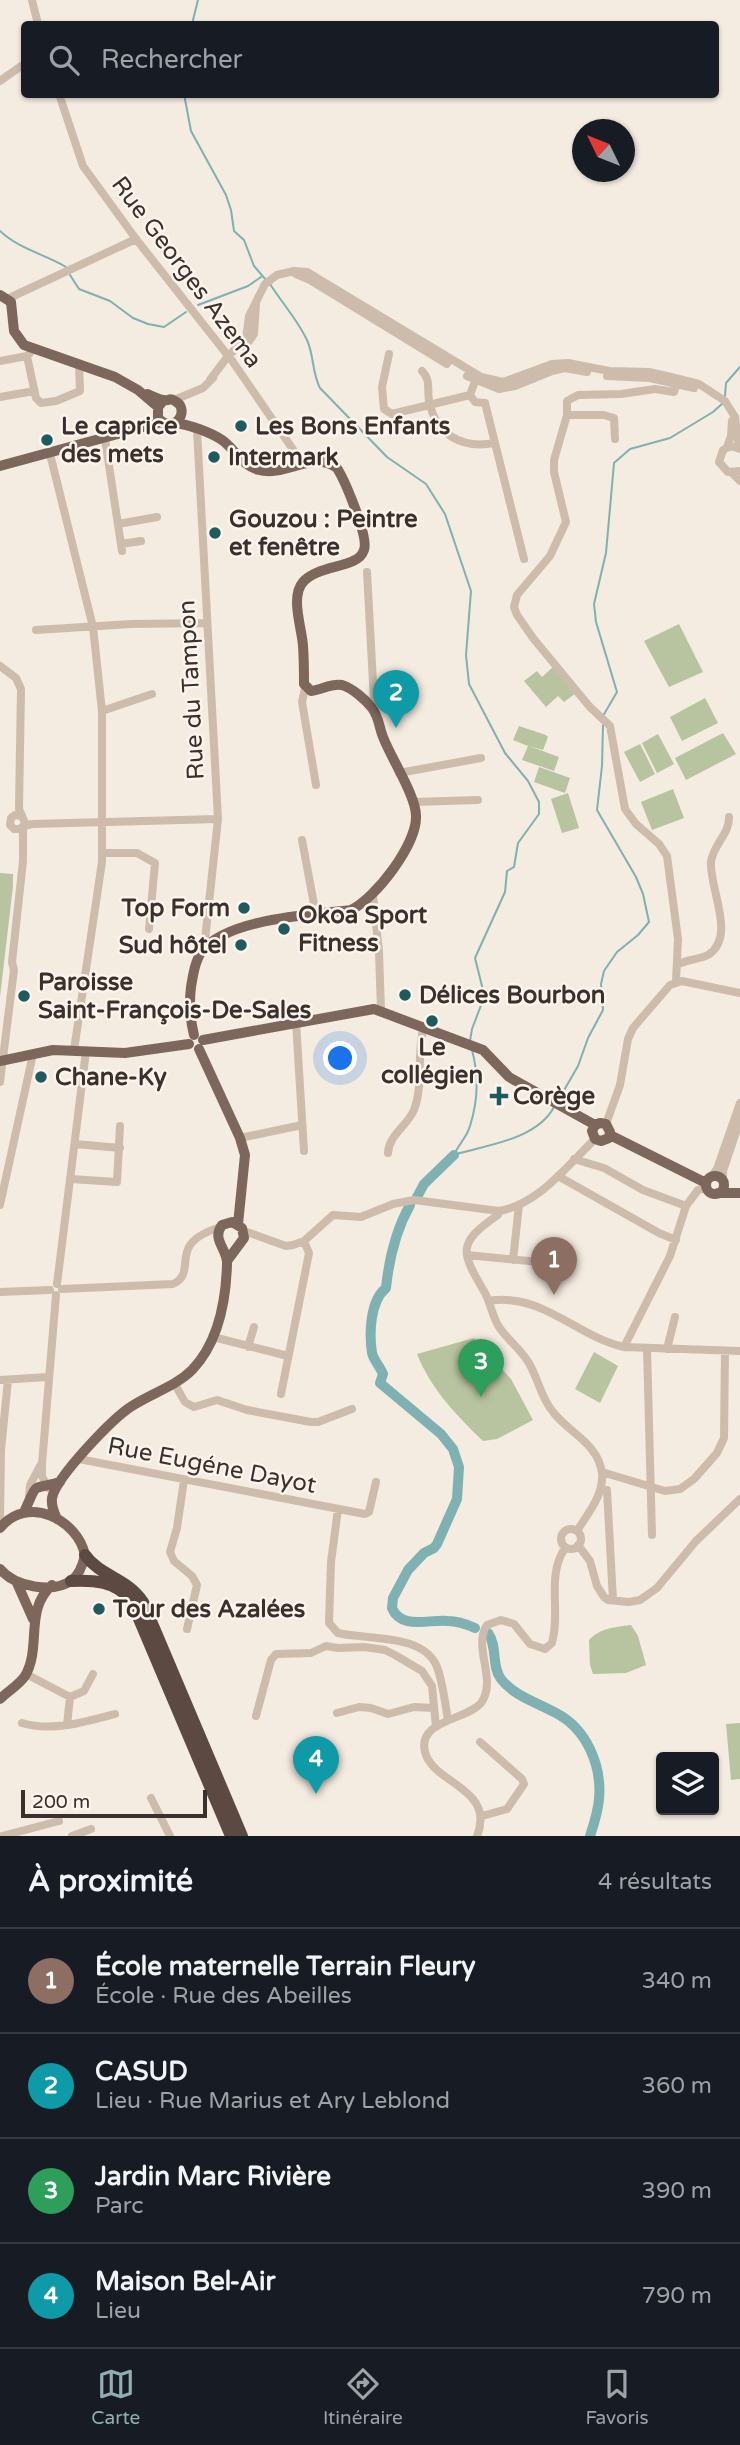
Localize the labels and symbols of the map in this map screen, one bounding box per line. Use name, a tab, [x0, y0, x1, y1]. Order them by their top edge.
north arrow	[572, 119, 635, 182]
street label: Rue Georges Azema	[105, 171, 268, 374]
place label: Le caprice des mets	[61, 412, 178, 469]
place label: Les Bons Enfants	[255, 412, 450, 441]
marker: Les Bons Enfants	[233, 418, 249, 434]
marker: Le caprice des mets	[39, 432, 55, 448]
place label: Intermark	[228, 443, 339, 472]
marker: Intermark	[206, 449, 222, 465]
place label: Gouzou : Peintre et fenêtre	[229, 505, 418, 562]
marker: Gouzou : Peintre et fenêtre	[207, 525, 223, 541]
street label: Rue du Tampon	[172, 599, 211, 781]
pin: 2	[373, 670, 419, 728]
place label: Top Form	[120, 894, 230, 923]
marker: Top Form	[236, 900, 252, 916]
place label: Okoa Sport Fitness	[298, 901, 428, 958]
marker: Okoa Sport Fitness	[276, 921, 292, 937]
place label: Sud hôtel	[119, 931, 227, 960]
marker: Sud hôtel	[233, 937, 249, 953]
place label: Paroisse Saint-François-De-Sales	[38, 968, 311, 1025]
place label: Délices Bourbon	[419, 981, 605, 1010]
marker: Délices Bourbon	[397, 987, 413, 1003]
marker: Paroisse Saint-François-De-Sales	[16, 988, 32, 1004]
marker: Le collégien	[424, 1013, 440, 1029]
place label: Le collégien	[381, 1033, 483, 1090]
your location	[323, 1041, 357, 1075]
place label: Chane-Ky	[55, 1063, 167, 1092]
marker: Chane-Ky	[33, 1069, 49, 1085]
place label: Corège	[513, 1082, 595, 1111]
marker: Corège	[491, 1088, 507, 1104]
pin: 1	[531, 1237, 577, 1295]
pin: 3	[458, 1339, 504, 1397]
street label: Rue Eugéne Dayot	[105, 1431, 319, 1500]
place label: Tour des Azalées	[112, 1595, 305, 1624]
marker: Tour des Azalées	[91, 1601, 107, 1617]
pin: 4	[293, 1736, 339, 1794]
scale bar	[21, 1787, 206, 1819]

